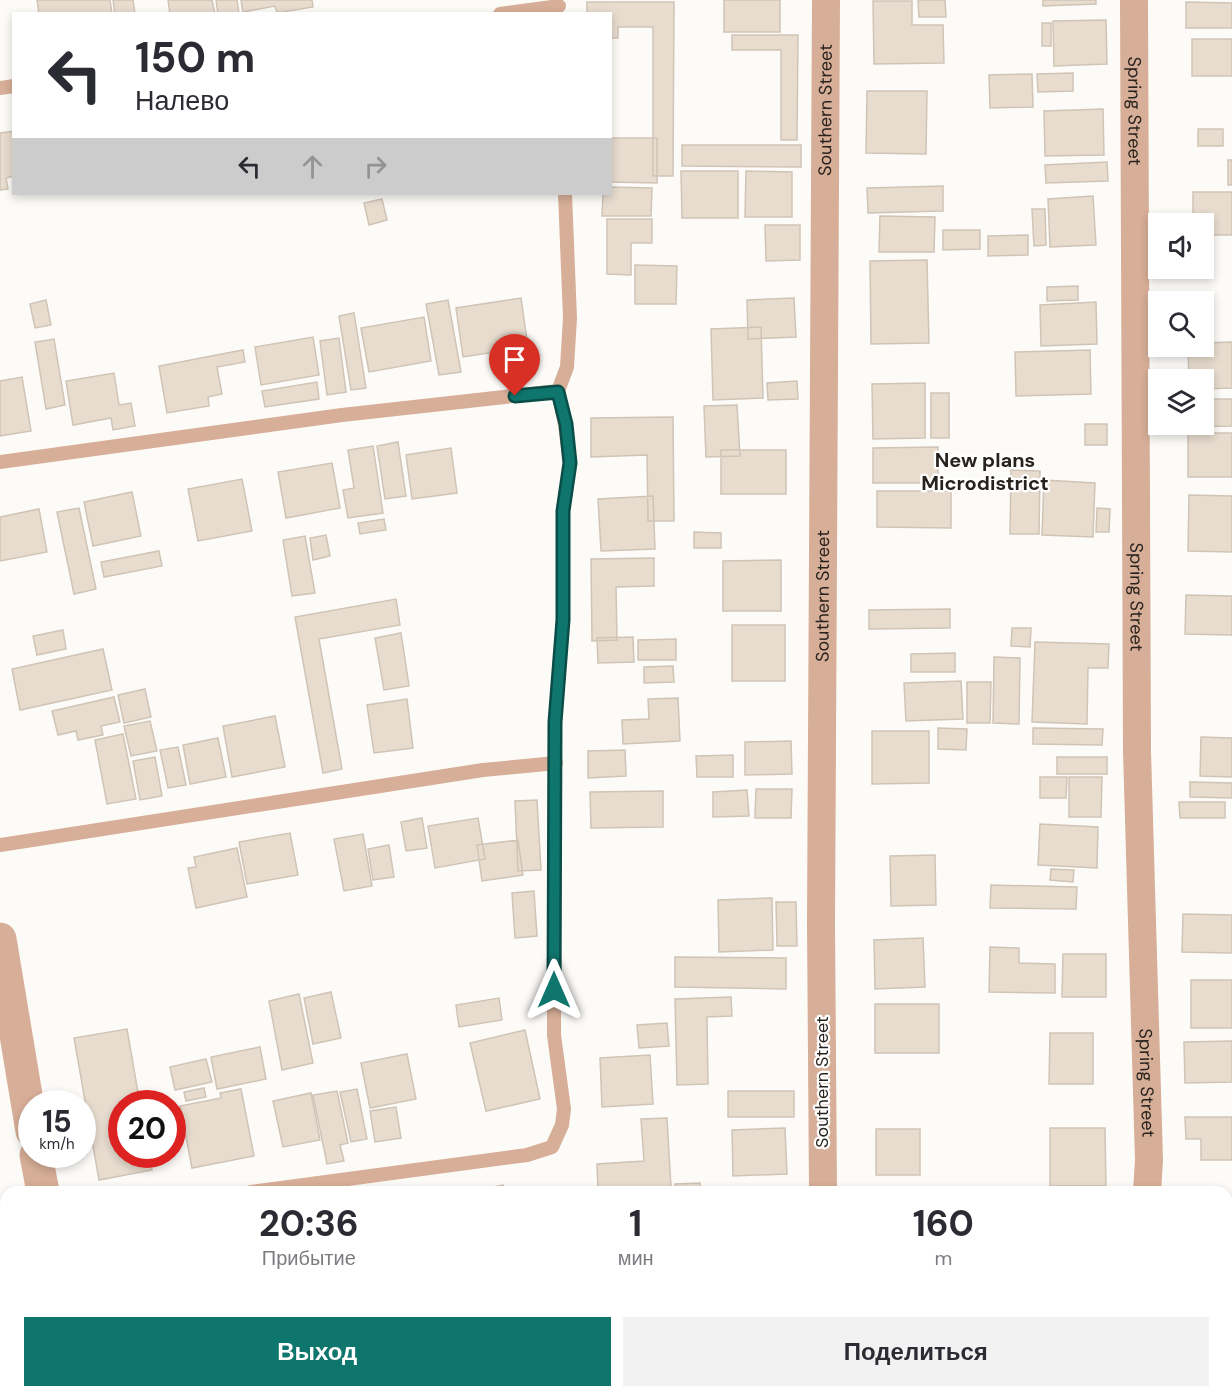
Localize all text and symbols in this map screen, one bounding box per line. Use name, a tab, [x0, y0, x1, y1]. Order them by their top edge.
text: 150 m	[135, 30, 255, 85]
icon: left	[36, 36, 114, 114]
street label: Southern Street	[813, 44, 838, 176]
street label: Spring Street	[1122, 56, 1147, 166]
text: Налево	[135, 83, 229, 118]
icon: left	[233, 150, 266, 183]
icon: ahead	[296, 150, 329, 183]
icon: right	[359, 150, 392, 183]
map controls	[1148, 213, 1214, 435]
button: sound	[1148, 213, 1214, 279]
button: search	[1148, 291, 1214, 357]
pin	[489, 334, 540, 396]
icon: arrive	[498, 343, 531, 376]
button: layers	[1148, 369, 1214, 435]
district label: New plans Microdistrict	[921, 447, 1049, 496]
street label: Southern Street	[810, 530, 835, 662]
street label: Spring Street	[1124, 542, 1149, 652]
position arrow	[522, 958, 586, 1022]
street label: Southern Street	[810, 1016, 834, 1148]
street label: Spring Street	[1133, 1028, 1160, 1138]
speed limit sign: 20	[108, 1090, 186, 1168]
text: 15	[42, 1102, 72, 1141]
text: km/h	[39, 1134, 75, 1154]
text: 20:36	[259, 1200, 359, 1247]
text: 1	[629, 1200, 642, 1247]
text: 160	[913, 1200, 974, 1247]
text: Прибытие	[262, 1245, 356, 1271]
text: мин	[618, 1245, 654, 1271]
text: m	[934, 1245, 952, 1271]
button: Выход	[24, 1317, 611, 1386]
button: Поделиться	[623, 1317, 1209, 1386]

